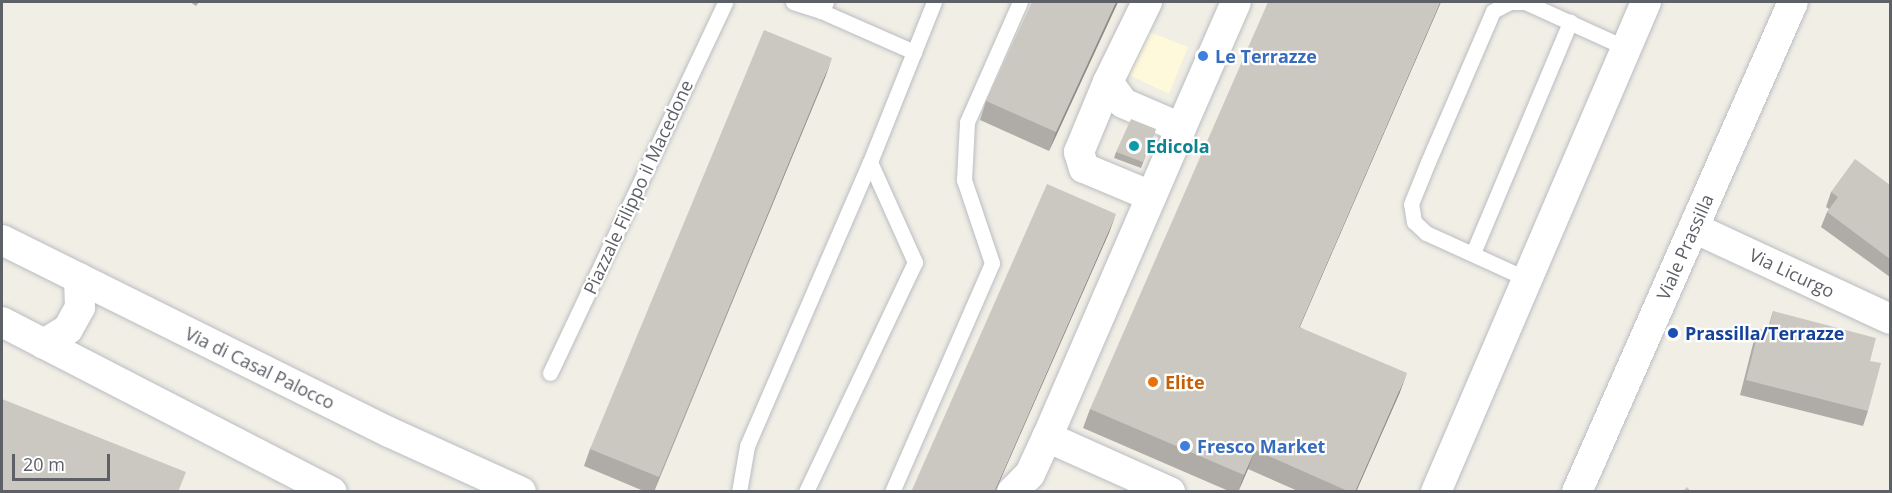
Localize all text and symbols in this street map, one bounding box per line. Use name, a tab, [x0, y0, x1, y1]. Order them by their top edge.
place label: Le Terrazze	[1215, 45, 1317, 67]
marker: Le Terrazze	[1196, 49, 1210, 63]
street label: Piazzale Filippo il Macedone	[579, 77, 697, 297]
place label: Edicola	[1146, 135, 1210, 157]
marker: Edicola	[1127, 139, 1141, 153]
street label: Viale Prassilla	[1652, 191, 1718, 303]
street label: Via Licurgo	[1746, 244, 1838, 302]
street label: Via di Casal Palocco	[182, 322, 338, 414]
place label: Prassilla/Terrazze	[1685, 322, 1845, 344]
marker: Prassilla/Terrazze	[1666, 326, 1680, 340]
place label: Elite	[1165, 371, 1205, 393]
marker: Elite	[1146, 375, 1160, 389]
place label: Fresco Market	[1197, 435, 1325, 457]
marker: Fresco Market	[1178, 439, 1192, 453]
scale bar	[15, 442, 112, 480]
text: 20 m	[23, 452, 65, 476]

